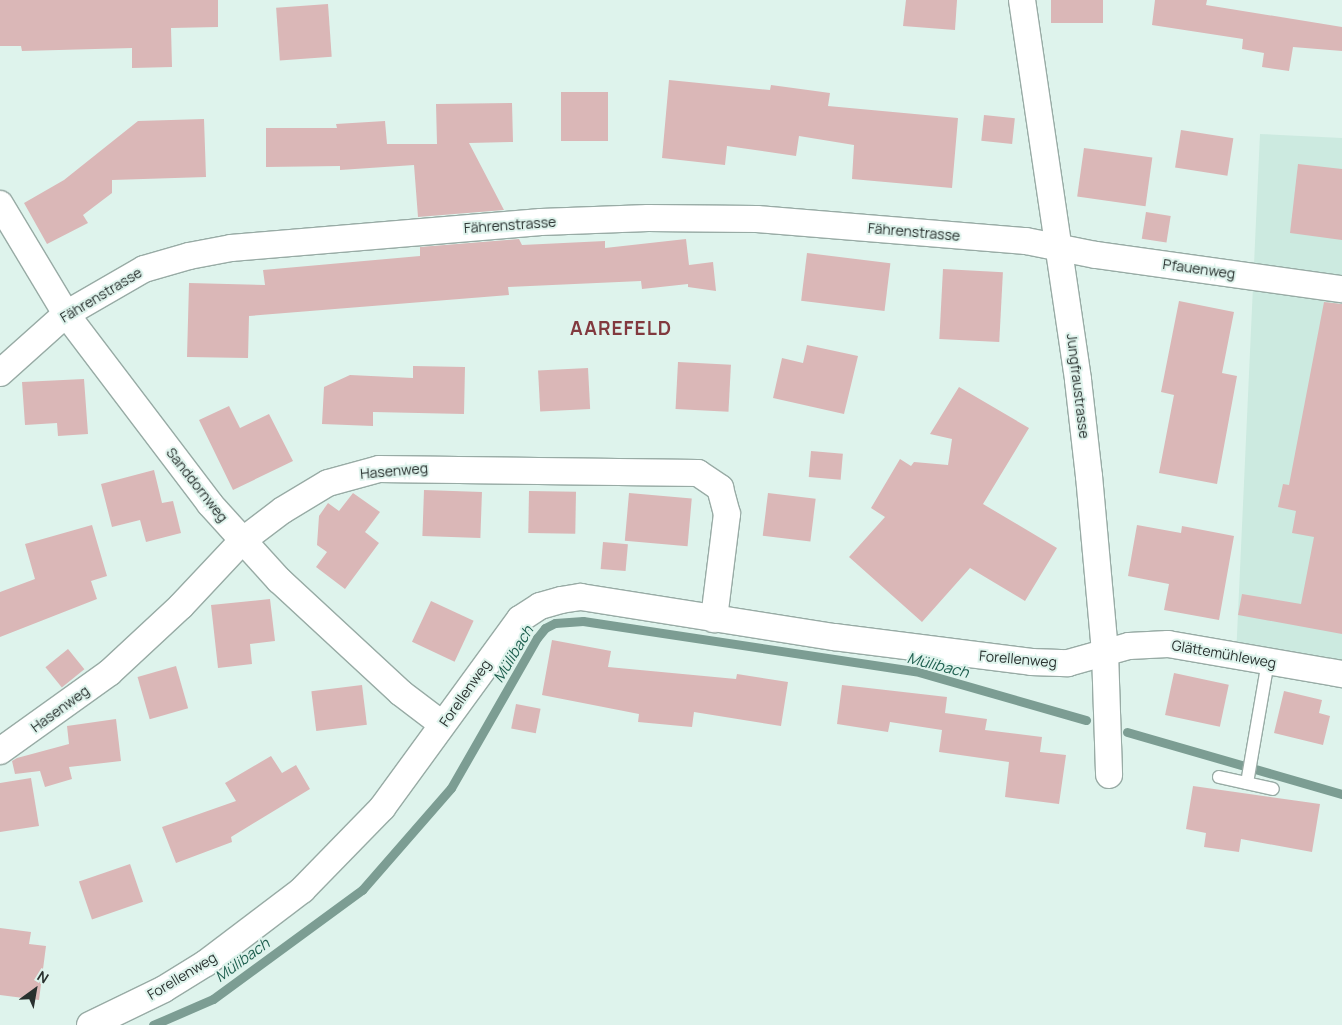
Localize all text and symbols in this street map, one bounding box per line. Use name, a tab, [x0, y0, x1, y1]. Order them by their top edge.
street label: Fährenstrasse	[463, 213, 557, 237]
street label: Fährenstrasse	[867, 220, 961, 244]
street label: Pfauenweg	[1162, 256, 1236, 282]
street label: Fährenstrasse	[57, 264, 145, 326]
district label: AAREFELD	[569, 318, 673, 340]
street label: Jungfraustrasse	[1063, 333, 1093, 439]
street label: Sanddornweg	[163, 444, 231, 526]
street label: Hasenweg	[359, 460, 429, 482]
water label: Mülibach	[489, 622, 537, 686]
street label: Glättemühleweg	[1170, 637, 1278, 671]
street label: Forellenweg	[978, 647, 1058, 671]
water label: Mülibach	[905, 649, 971, 681]
street label: Forellenweg	[436, 656, 494, 730]
street label: Hasenweg	[28, 682, 92, 736]
water label: Mülibach	[211, 934, 273, 986]
street label: Forellenweg	[144, 949, 220, 1003]
north arrow	[10, 965, 60, 1015]
text: N	[34, 966, 53, 988]

